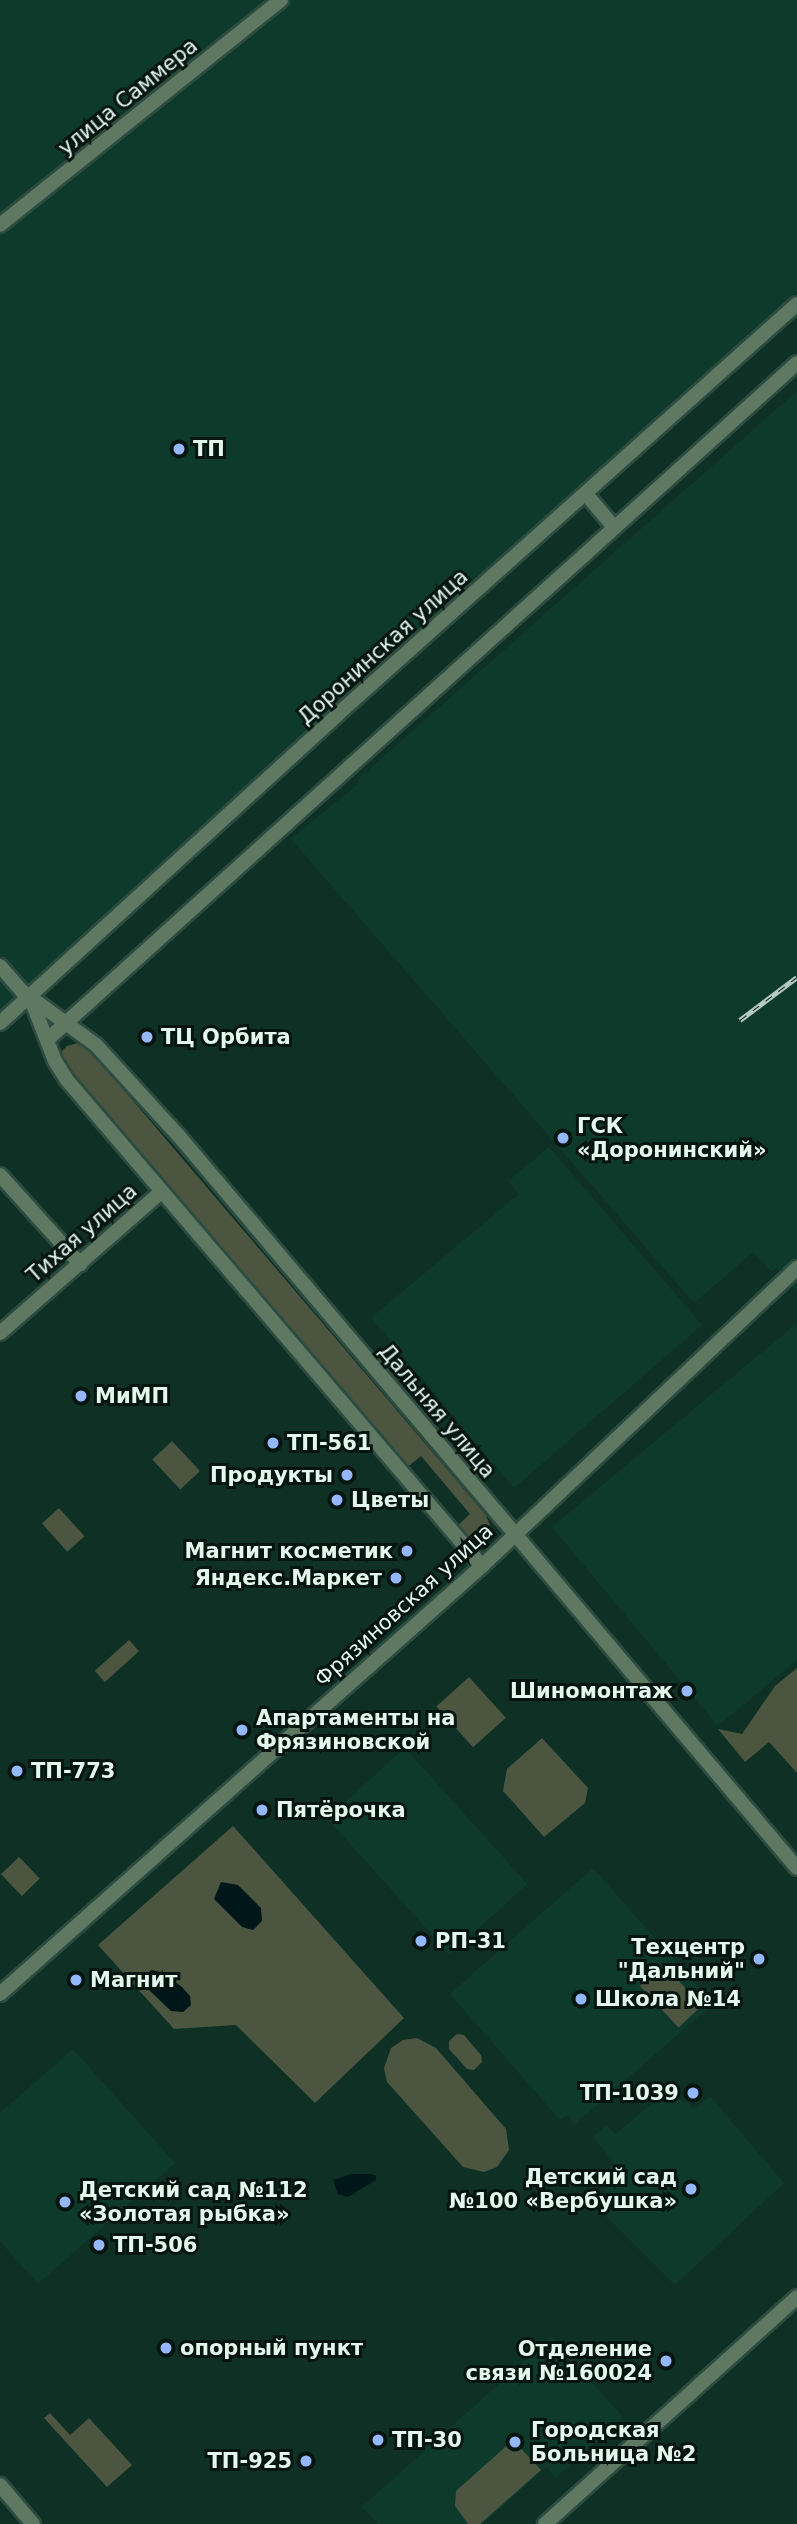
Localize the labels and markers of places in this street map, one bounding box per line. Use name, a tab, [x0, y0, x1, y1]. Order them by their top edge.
place label: ТП	[193, 436, 225, 462]
marker: ТП	[171, 441, 187, 457]
place label: ТЦ Орбита	[161, 1024, 291, 1050]
marker: ТЦ Орбита	[139, 1029, 155, 1045]
place label: ГСК «Доронинский»	[577, 1113, 767, 1163]
marker: ГСК «Доронинский»	[555, 1130, 571, 1146]
place label: МиМП	[95, 1383, 169, 1409]
marker: МиМП	[73, 1388, 89, 1404]
place label: ТП-561	[287, 1430, 371, 1456]
marker: ТП-561	[265, 1435, 281, 1451]
place label: Продукты	[210, 1462, 333, 1488]
marker: Продукты	[339, 1467, 355, 1483]
place label: Цветы	[351, 1487, 429, 1513]
marker: Цветы	[329, 1492, 345, 1508]
place label: Магнит косметик	[185, 1538, 393, 1564]
marker: Магнит косметик	[399, 1543, 415, 1559]
place label: Яндекс.Маркет	[195, 1565, 382, 1591]
marker: Яндекс.Маркет	[388, 1570, 404, 1586]
place label: Шиномонтаж	[510, 1678, 673, 1704]
marker: Шиномонтаж	[679, 1683, 695, 1699]
place label: Апартаменты на Фрязиновской	[256, 1705, 455, 1755]
marker: Апартаменты на Фрязиновской	[234, 1722, 250, 1738]
place label: ТП-773	[31, 1758, 115, 1784]
marker: ТП-773	[9, 1763, 25, 1779]
place label: Пятёрочка	[276, 1797, 406, 1823]
marker: Пятёрочка	[254, 1802, 270, 1818]
place label: РП-31	[435, 1928, 506, 1954]
marker: РП-31	[413, 1933, 429, 1949]
place label: Техцентр "Дальний"	[618, 1934, 745, 1984]
marker: Техцентр "Дальний"	[751, 1951, 767, 1967]
place label: Магнит	[90, 1967, 177, 1993]
marker: Магнит	[68, 1972, 84, 1988]
place label: Школа №14	[595, 1986, 741, 2012]
marker: Школа №14	[573, 1991, 589, 2007]
place label: ТП-1039	[580, 2080, 679, 2106]
marker: ТП-1039	[685, 2085, 701, 2101]
place label: Детский сад №100 «Вербушка»	[449, 2164, 677, 2214]
place label: Детский сад №112 «Золотая рыбка»	[79, 2177, 308, 2227]
marker: Детский сад №100 «Вербушка»	[683, 2181, 699, 2197]
marker: Детский сад №112 «Золотая рыбка»	[57, 2194, 73, 2210]
place label: ТП-506	[113, 2232, 197, 2258]
marker: ТП-506	[91, 2237, 107, 2253]
place label: опорный пункт	[180, 2335, 363, 2361]
place label: Отделение связи №160024	[466, 2336, 652, 2386]
marker: опорный пункт	[158, 2340, 174, 2356]
marker: Отделение связи №160024	[658, 2353, 674, 2369]
place label: Городская Больница №2	[531, 2417, 696, 2467]
place label: ТП-30	[392, 2427, 462, 2453]
marker: ТП-30	[370, 2432, 386, 2448]
marker: Городская Больница №2	[505, 2432, 525, 2452]
place label: ТП-925	[208, 2448, 292, 2474]
marker: ТП-925	[298, 2453, 314, 2469]

